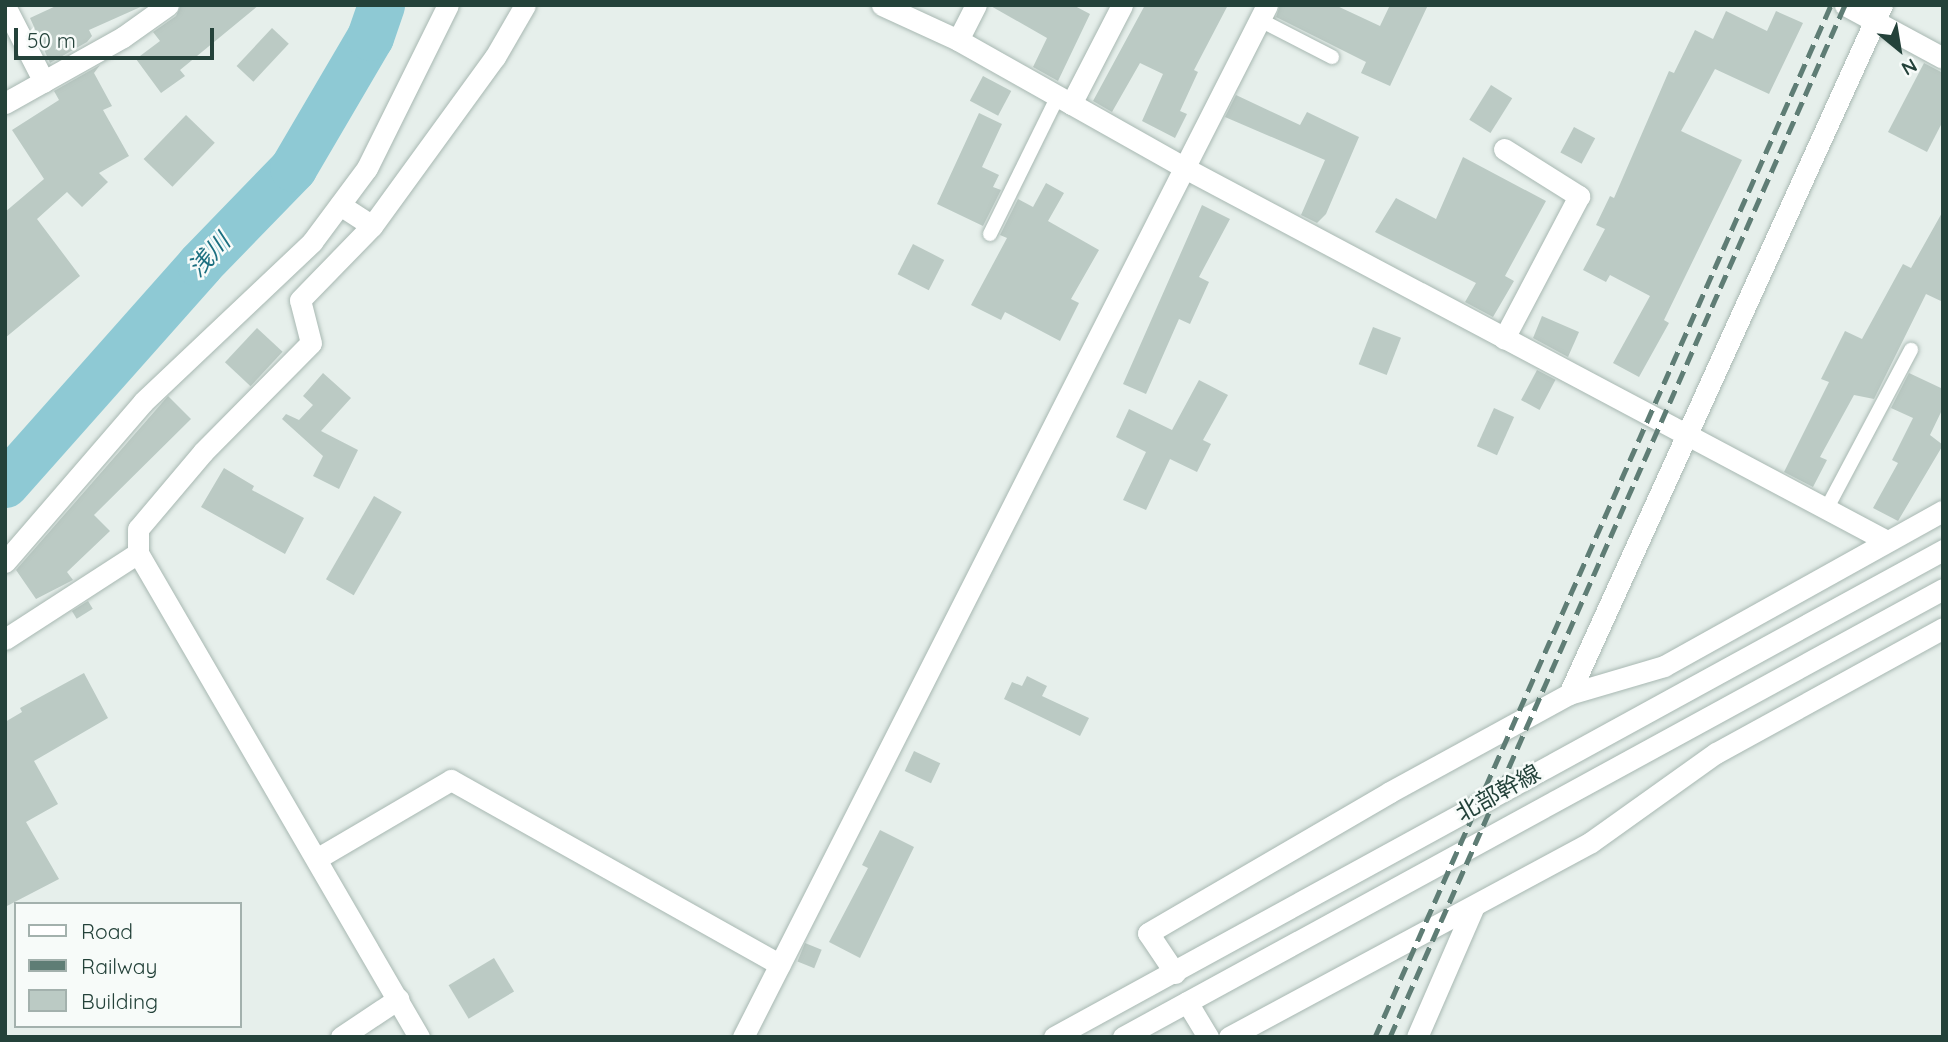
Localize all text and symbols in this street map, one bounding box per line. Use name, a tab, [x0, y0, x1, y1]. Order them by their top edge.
scale bar	[18, 14, 217, 58]
north arrow	[1864, 14, 1934, 84]
text: 50 m	[27, 27, 76, 53]
text: N	[1897, 53, 1922, 81]
water label: 浅川	[182, 228, 236, 282]
street label: 北部幹線	[1451, 759, 1545, 827]
legend	[14, 902, 242, 1028]
text: Road	[81, 918, 133, 944]
text: Railway	[81, 953, 157, 979]
text: Building	[81, 988, 158, 1014]

